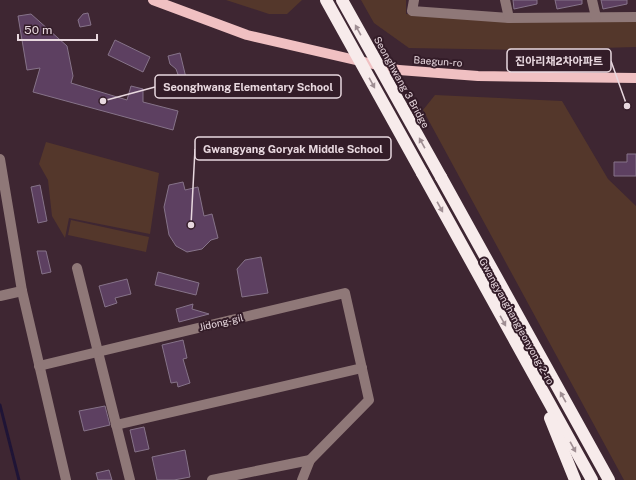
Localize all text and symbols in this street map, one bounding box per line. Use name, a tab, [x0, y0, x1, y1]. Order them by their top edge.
scale bar	[18, 16, 97, 42]
text: 50 m	[24, 23, 52, 37]
one-way arrow	[355, 24, 362, 35]
street label: Seonghwang 3 Bridge	[372, 34, 432, 130]
callout: 진아리채2차아파트	[507, 49, 611, 72]
street label: Baegun-ro	[413, 53, 463, 69]
text: 진아리채2차아파트	[515, 55, 603, 67]
callout: Seonghwang Elementary School	[155, 75, 341, 98]
one-way arrow	[368, 77, 375, 89]
text: Seonghwang Elementary School	[163, 81, 333, 93]
callout: Gwangyang Goryak Middle School	[195, 137, 391, 160]
one-way arrow	[419, 137, 426, 149]
text: Gwangyang Goryak Middle School	[203, 143, 383, 155]
one-way arrow	[437, 201, 444, 213]
street label: Gwangyanghangjeonyong 2-ro	[477, 256, 557, 387]
street label: Jidong-gil	[198, 311, 244, 333]
one-way arrow	[500, 315, 507, 326]
one-way arrow	[559, 391, 566, 403]
one-way arrow	[570, 441, 577, 452]

